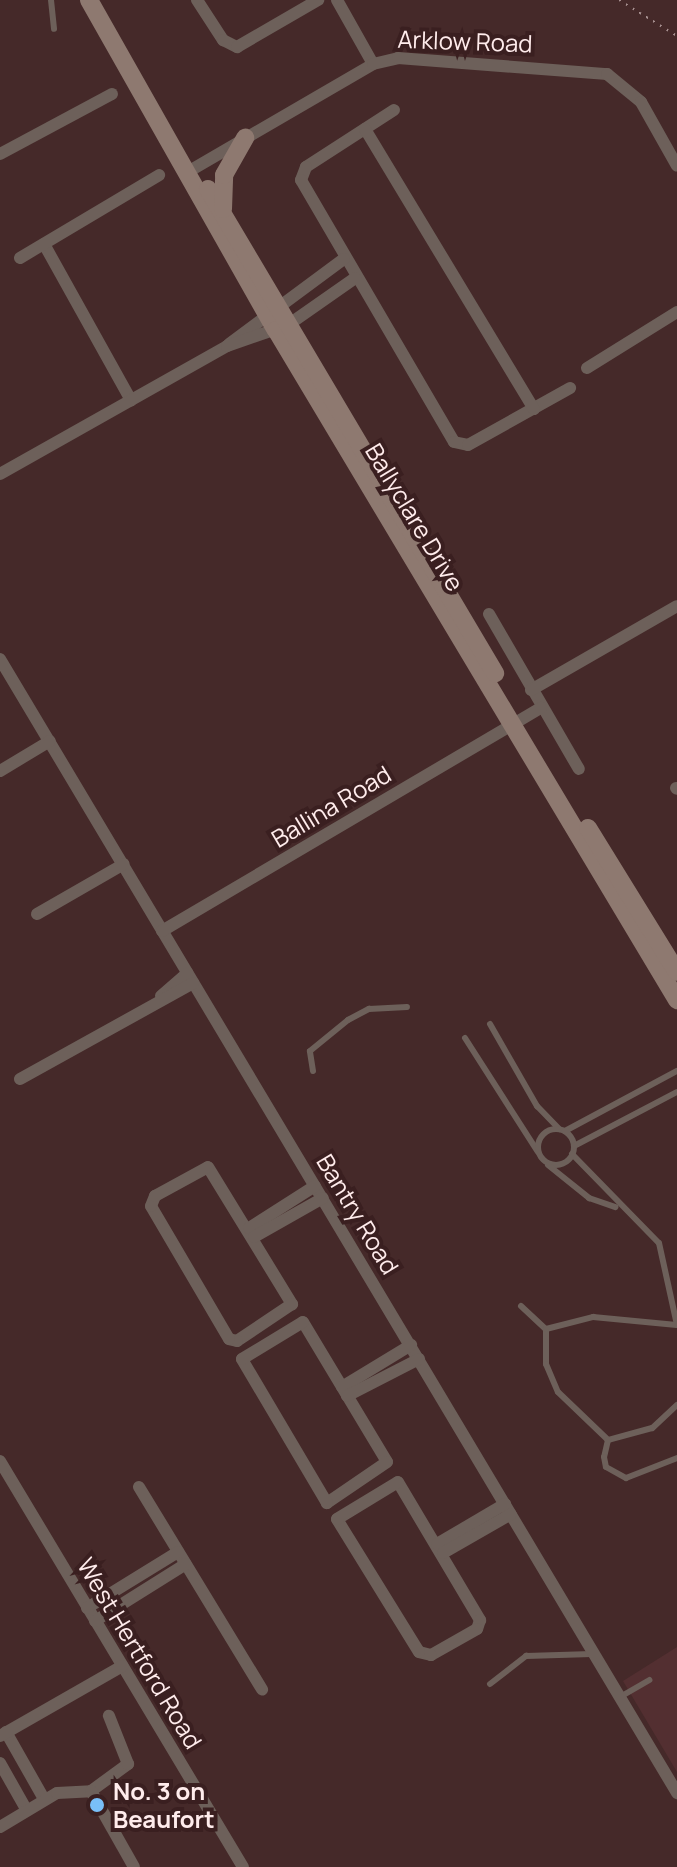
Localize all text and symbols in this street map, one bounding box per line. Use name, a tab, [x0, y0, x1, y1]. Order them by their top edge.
street label: Arklow Road	[397, 24, 533, 58]
street label: Ballyclare Drive	[360, 438, 470, 596]
street label: Ballina Road	[266, 759, 396, 853]
street label: Bantry Road	[311, 1149, 405, 1279]
street label: West Hertford Road	[72, 1552, 208, 1754]
place label: No. 3 on Beaufort	[113, 1777, 215, 1833]
marker: No. 3 on Beaufort	[88, 1796, 106, 1814]

